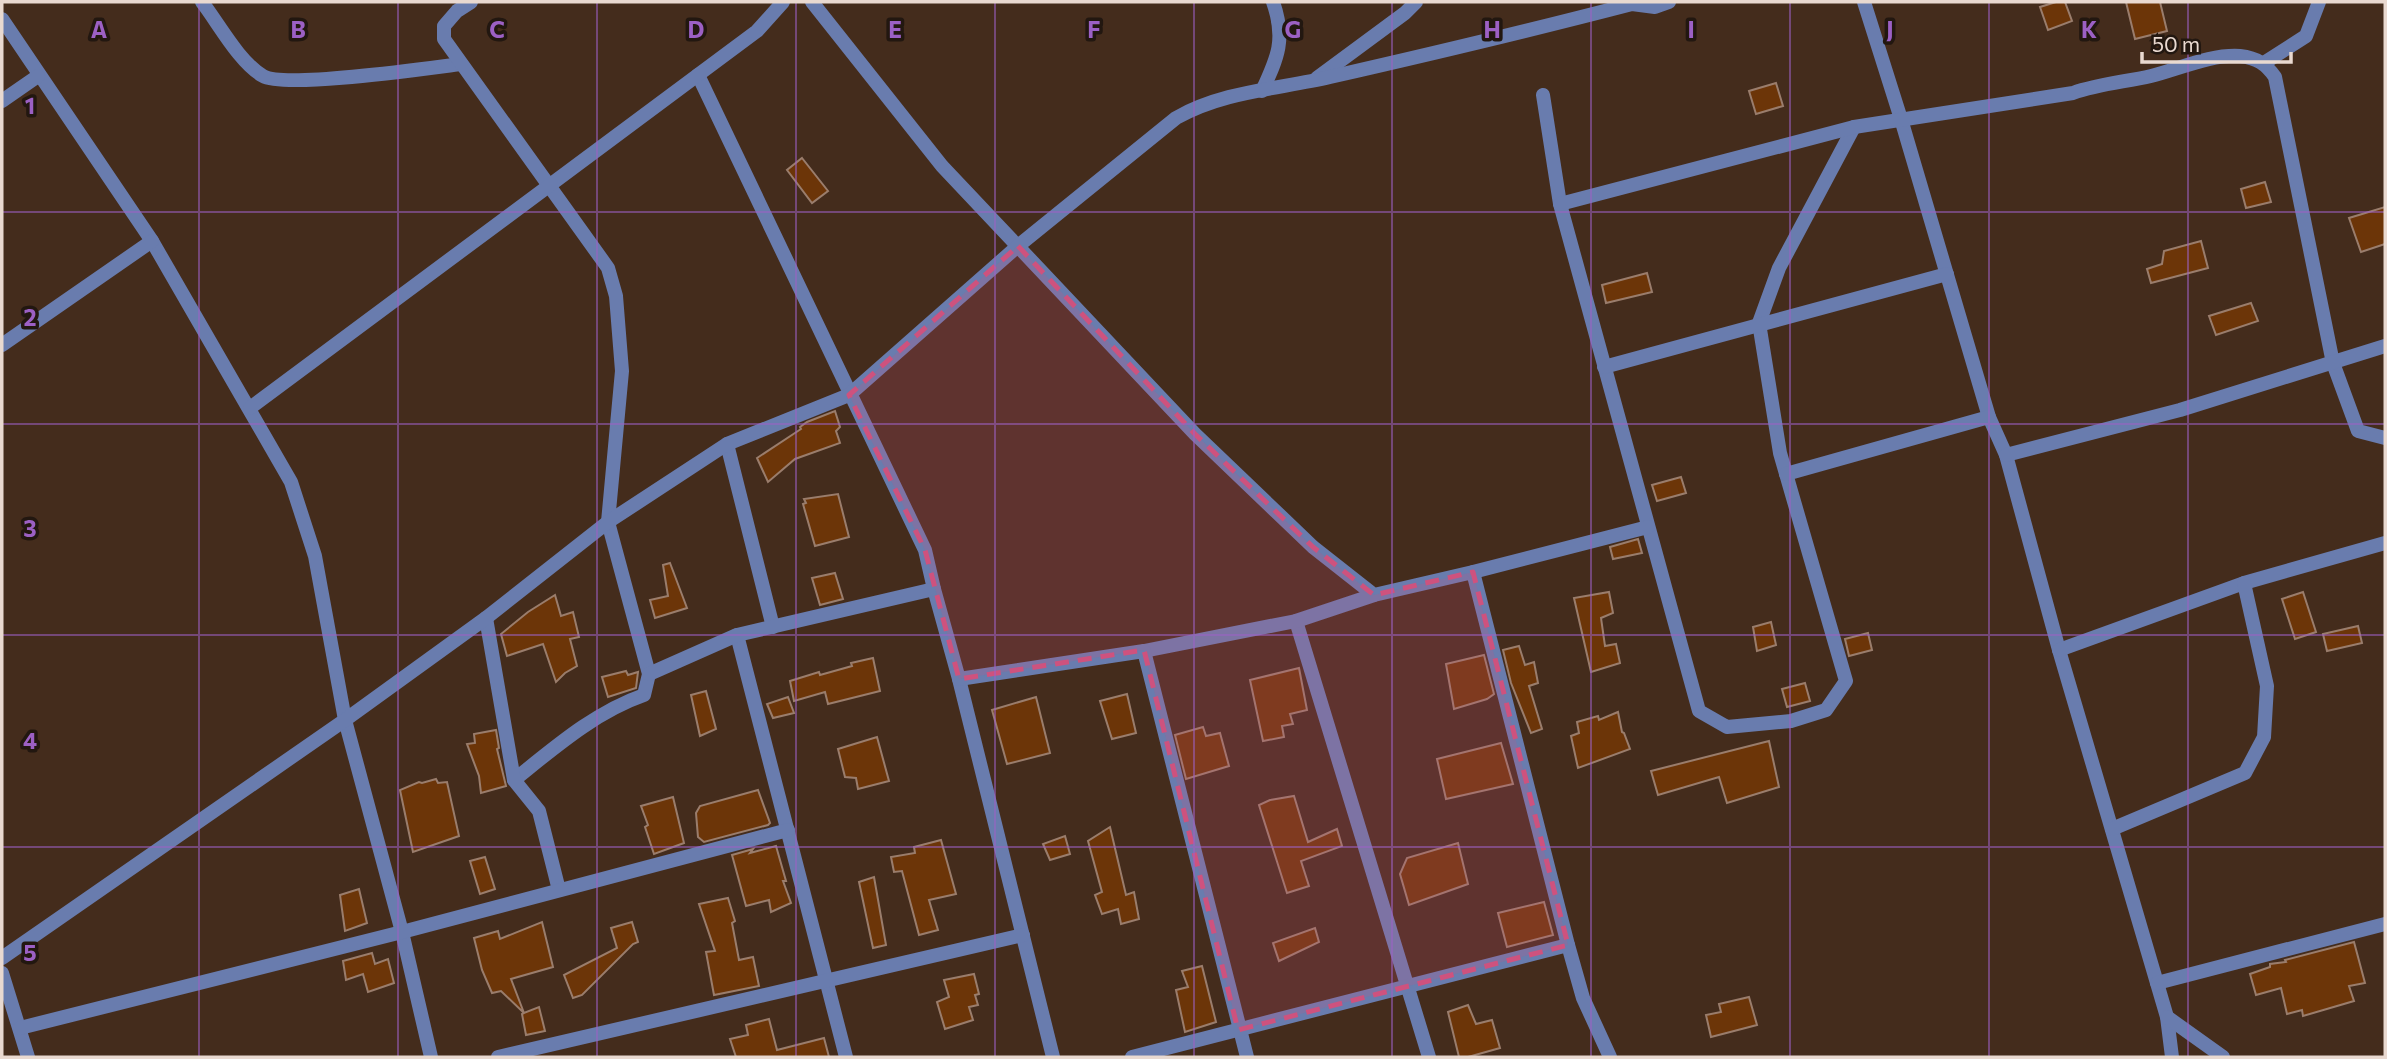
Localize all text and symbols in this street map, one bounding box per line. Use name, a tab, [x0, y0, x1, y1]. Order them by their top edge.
text: A	[91, 15, 108, 43]
text: B	[290, 15, 306, 43]
text: C	[489, 15, 505, 43]
text: D	[688, 15, 705, 43]
text: E	[888, 15, 902, 43]
text: F	[1087, 15, 1101, 43]
text: G	[1285, 15, 1301, 43]
text: H	[1483, 15, 1501, 43]
text: I	[1687, 15, 1695, 43]
text: J	[1886, 15, 1894, 43]
text: K	[2081, 15, 2097, 43]
scale bar	[2142, 21, 2291, 65]
text: 50 m	[2152, 31, 2200, 56]
text: 1	[25, 91, 35, 119]
text: 2	[23, 303, 37, 331]
text: 3	[23, 514, 37, 542]
text: 4	[23, 726, 37, 754]
text: 5	[23, 938, 37, 966]

